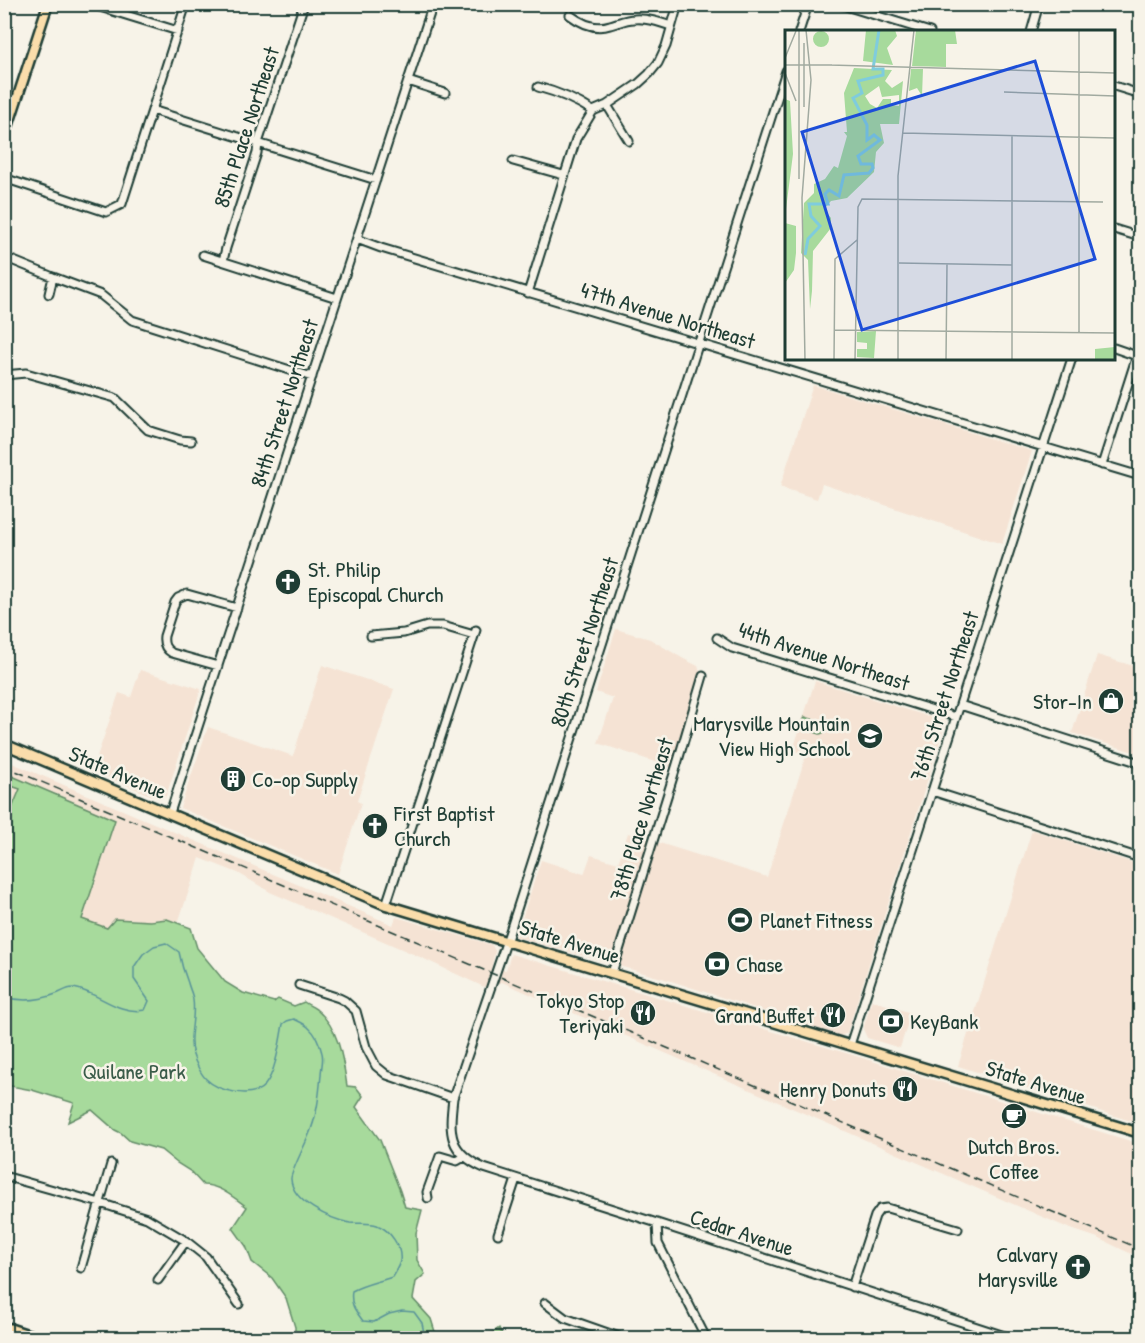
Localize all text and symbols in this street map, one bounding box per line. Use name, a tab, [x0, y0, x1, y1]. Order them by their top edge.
inset map	[785, 30, 1115, 360]
street label: 85th Place Northeast	[206, 42, 286, 211]
street label: 47th Avenue Northeast	[577, 274, 759, 356]
street label: 84th Street Northeast	[243, 315, 325, 491]
street label: 80th Street Northeast	[542, 553, 626, 731]
place label: St. Philip Episcopal Church	[308, 554, 443, 609]
church icon: St. Philip Episcopal Church	[273, 567, 303, 597]
street label: 76th Street Northeast	[902, 607, 986, 785]
street label: 44th Avenue Northeast	[734, 614, 914, 698]
place label: Stor-In	[1033, 686, 1092, 716]
shop icon: Stor-In	[1096, 686, 1126, 716]
place label: Marysville Mountain View High School	[693, 708, 850, 763]
school or university icon: Marysville Mountain View High School	[855, 721, 885, 751]
street label: 78th Place Northeast	[602, 733, 680, 904]
street label: State Avenue	[65, 738, 172, 806]
building icon: Co-op Supply	[218, 764, 248, 794]
place label: Co-op Supply	[252, 764, 358, 794]
place label: First Baptist Church	[393, 798, 495, 853]
church icon: First Baptist Church	[360, 811, 390, 841]
sports icon: Planet Fitness	[725, 905, 755, 935]
place label: Planet Fitness	[760, 905, 873, 935]
street label: State Avenue	[516, 912, 624, 971]
bank icon: Chase	[702, 949, 732, 979]
place label: Chase	[736, 949, 783, 979]
place label: Tokyo Stop Teriyaki	[537, 985, 625, 1040]
restaurant icon: Tokyo Stop Teriyaki	[628, 998, 658, 1028]
place label: Grand Buffet	[715, 1000, 814, 1030]
restaurant icon: Grand Buffet	[818, 1000, 848, 1030]
bank icon: KeyBank	[876, 1006, 906, 1036]
place label: KeyBank	[910, 1006, 978, 1036]
street label: State Avenue	[982, 1053, 1090, 1112]
park label: Quilane Park	[82, 1056, 186, 1086]
place label: Henry Donuts	[780, 1074, 886, 1104]
restaurant icon: Henry Donuts	[890, 1074, 920, 1104]
cafe icon: Dutch Bros. Coffee	[999, 1101, 1029, 1131]
place label: Dutch Bros. Coffee	[968, 1131, 1060, 1186]
street label: Cedar Avenue	[686, 1201, 798, 1263]
place label: Calvary Marysville	[978, 1239, 1058, 1294]
church icon: Calvary Marysville	[1063, 1252, 1093, 1282]

